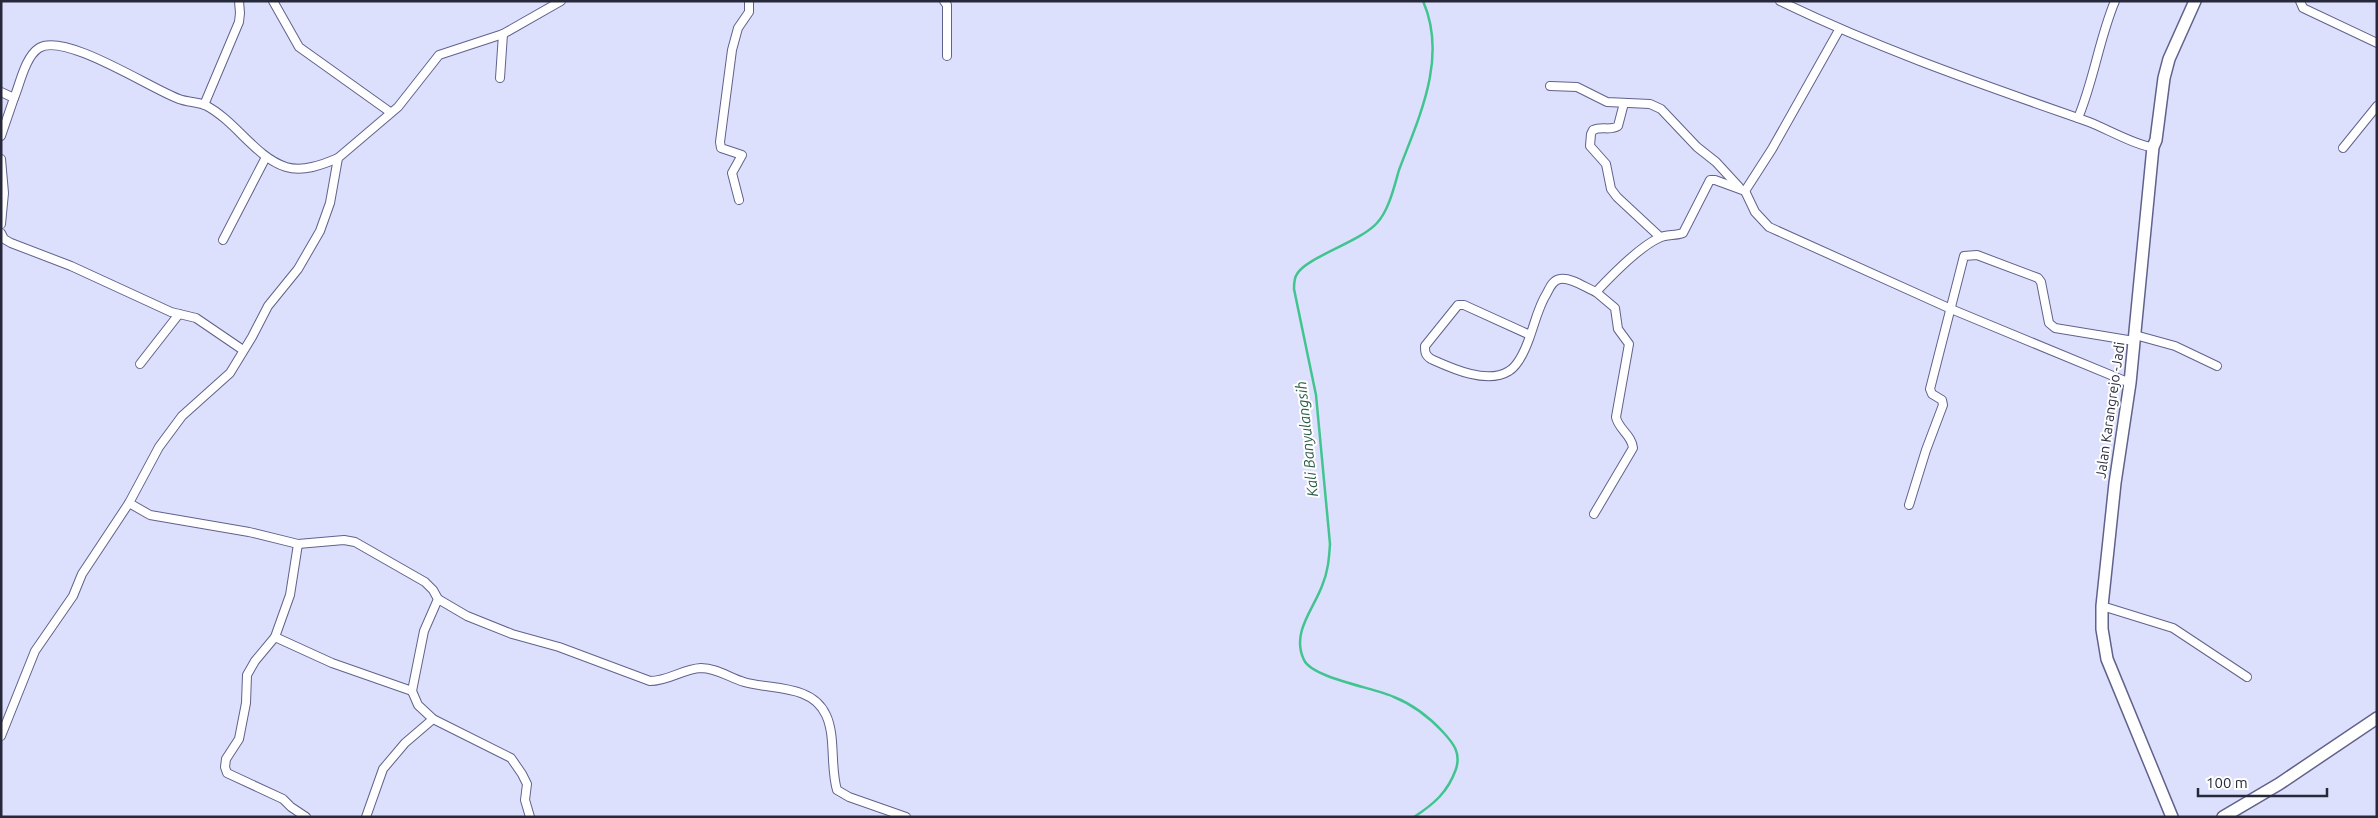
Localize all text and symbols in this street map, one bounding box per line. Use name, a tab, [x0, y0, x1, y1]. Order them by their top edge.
street label: Jalan Karangrejo -Jadi	[2092, 341, 2128, 479]
water label: Kali Banyulangsih	[1292, 380, 1321, 498]
scale bar	[2198, 766, 2327, 798]
text: 100 m	[2206, 774, 2248, 791]

